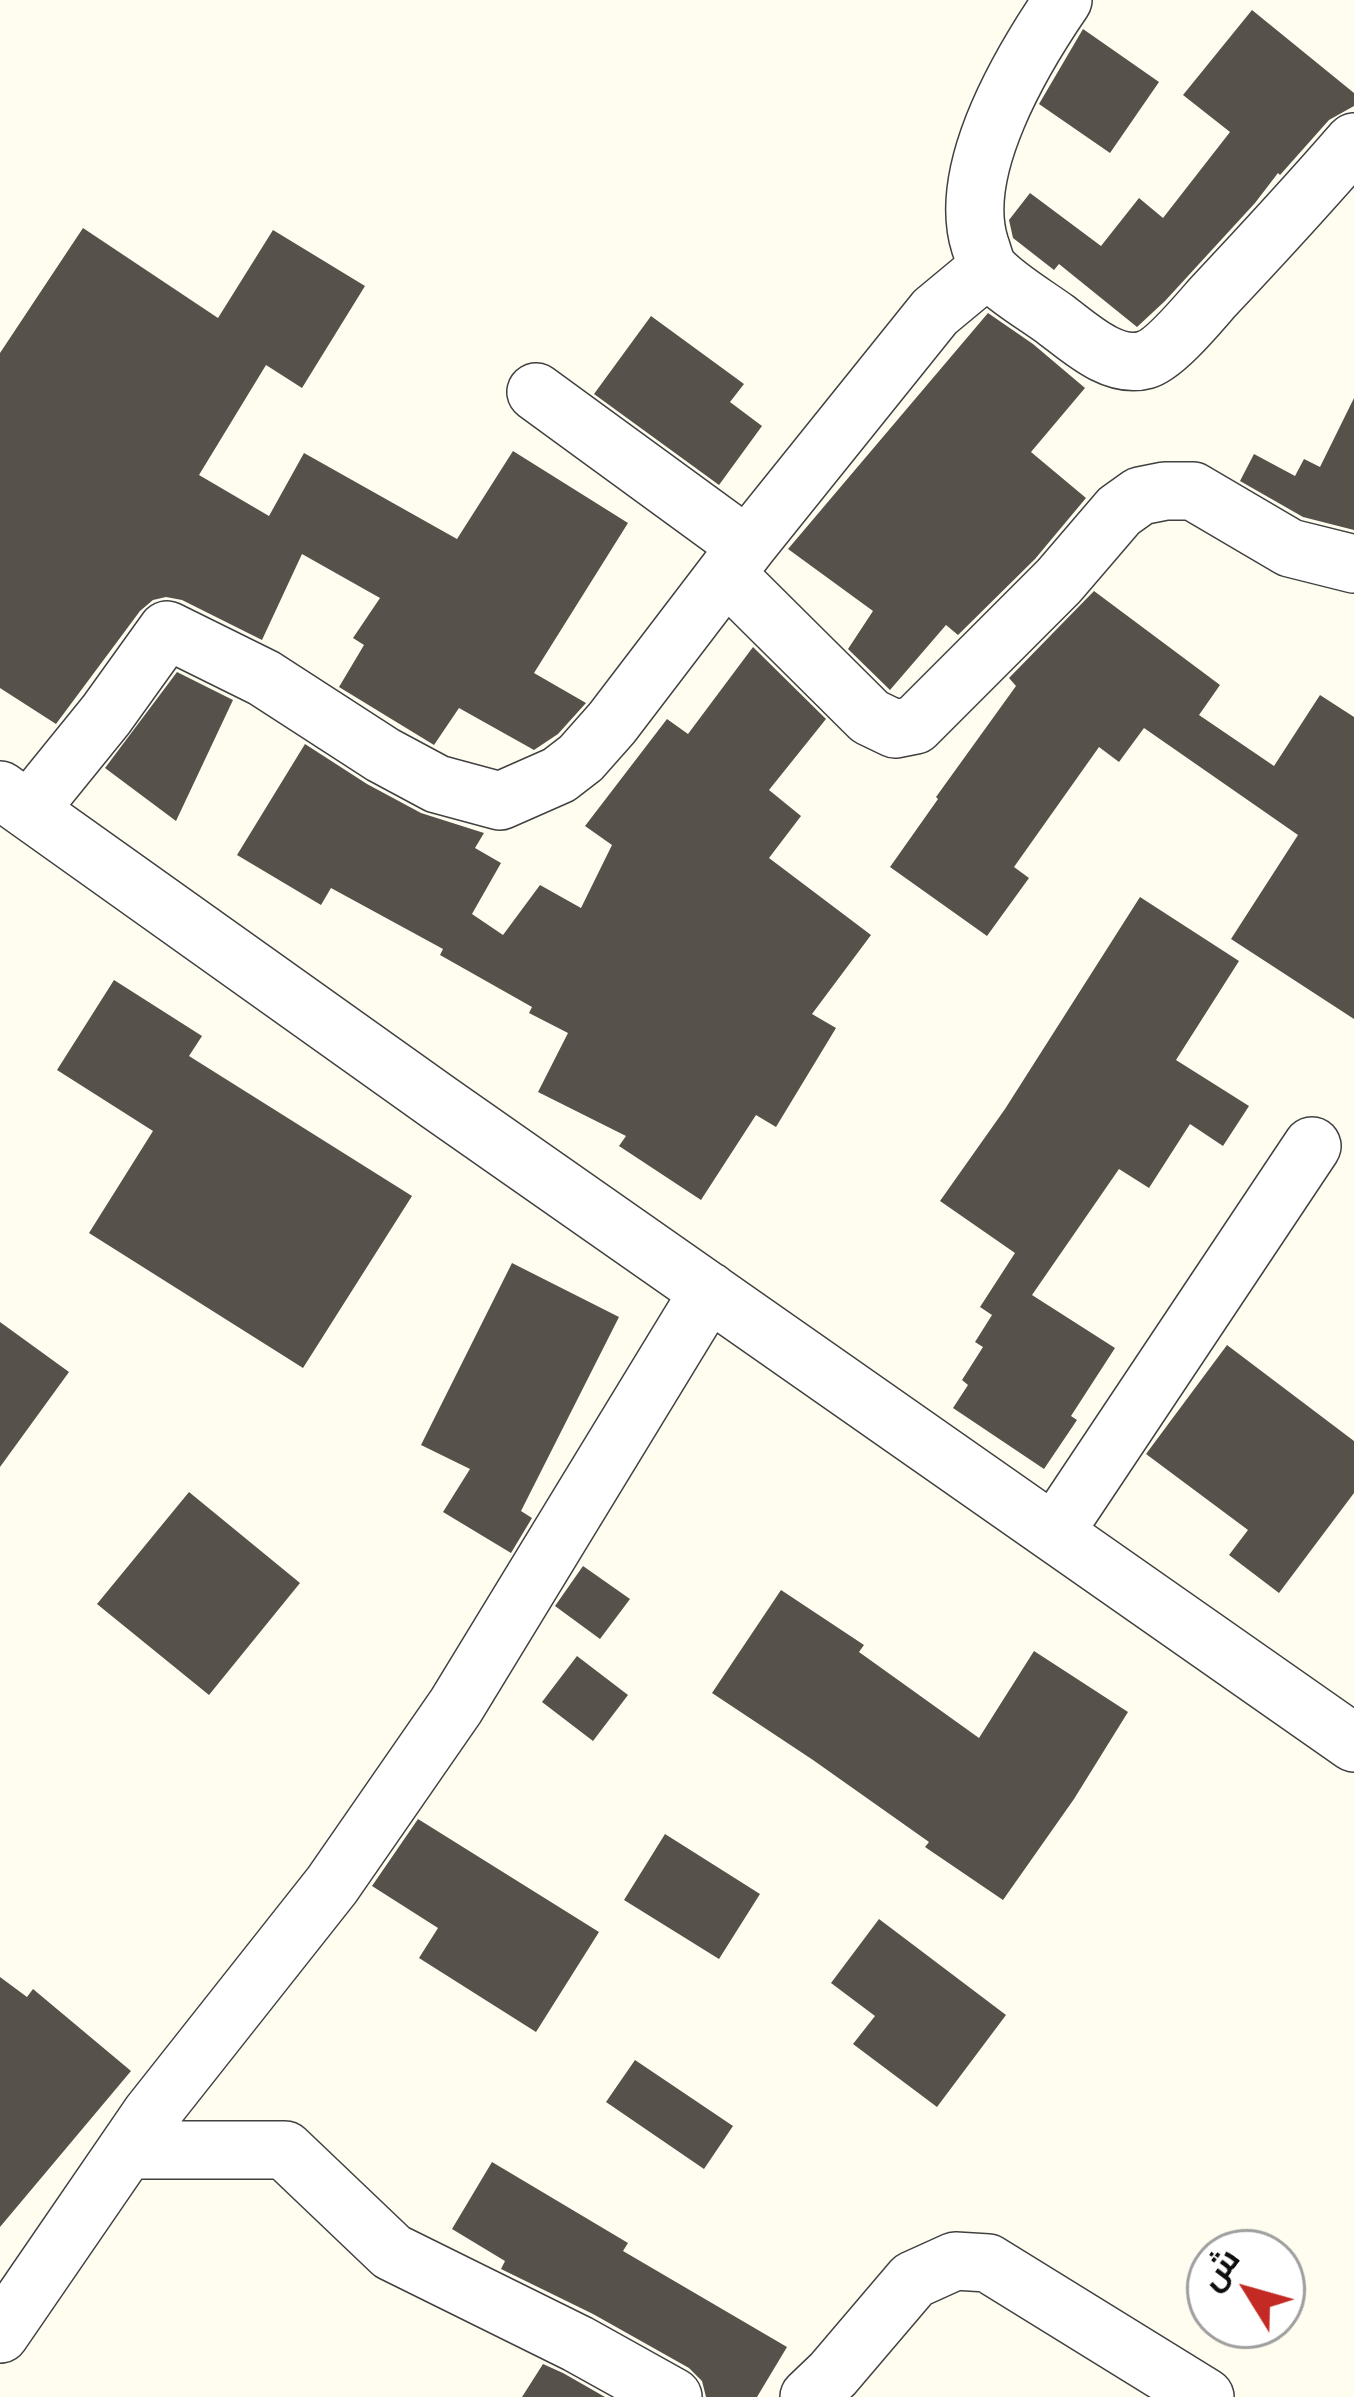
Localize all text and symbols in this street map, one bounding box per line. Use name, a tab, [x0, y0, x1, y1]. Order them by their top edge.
north arrow	[1186, 2229, 1306, 2349]
text: ش	[1189, 2238, 1250, 2299]

